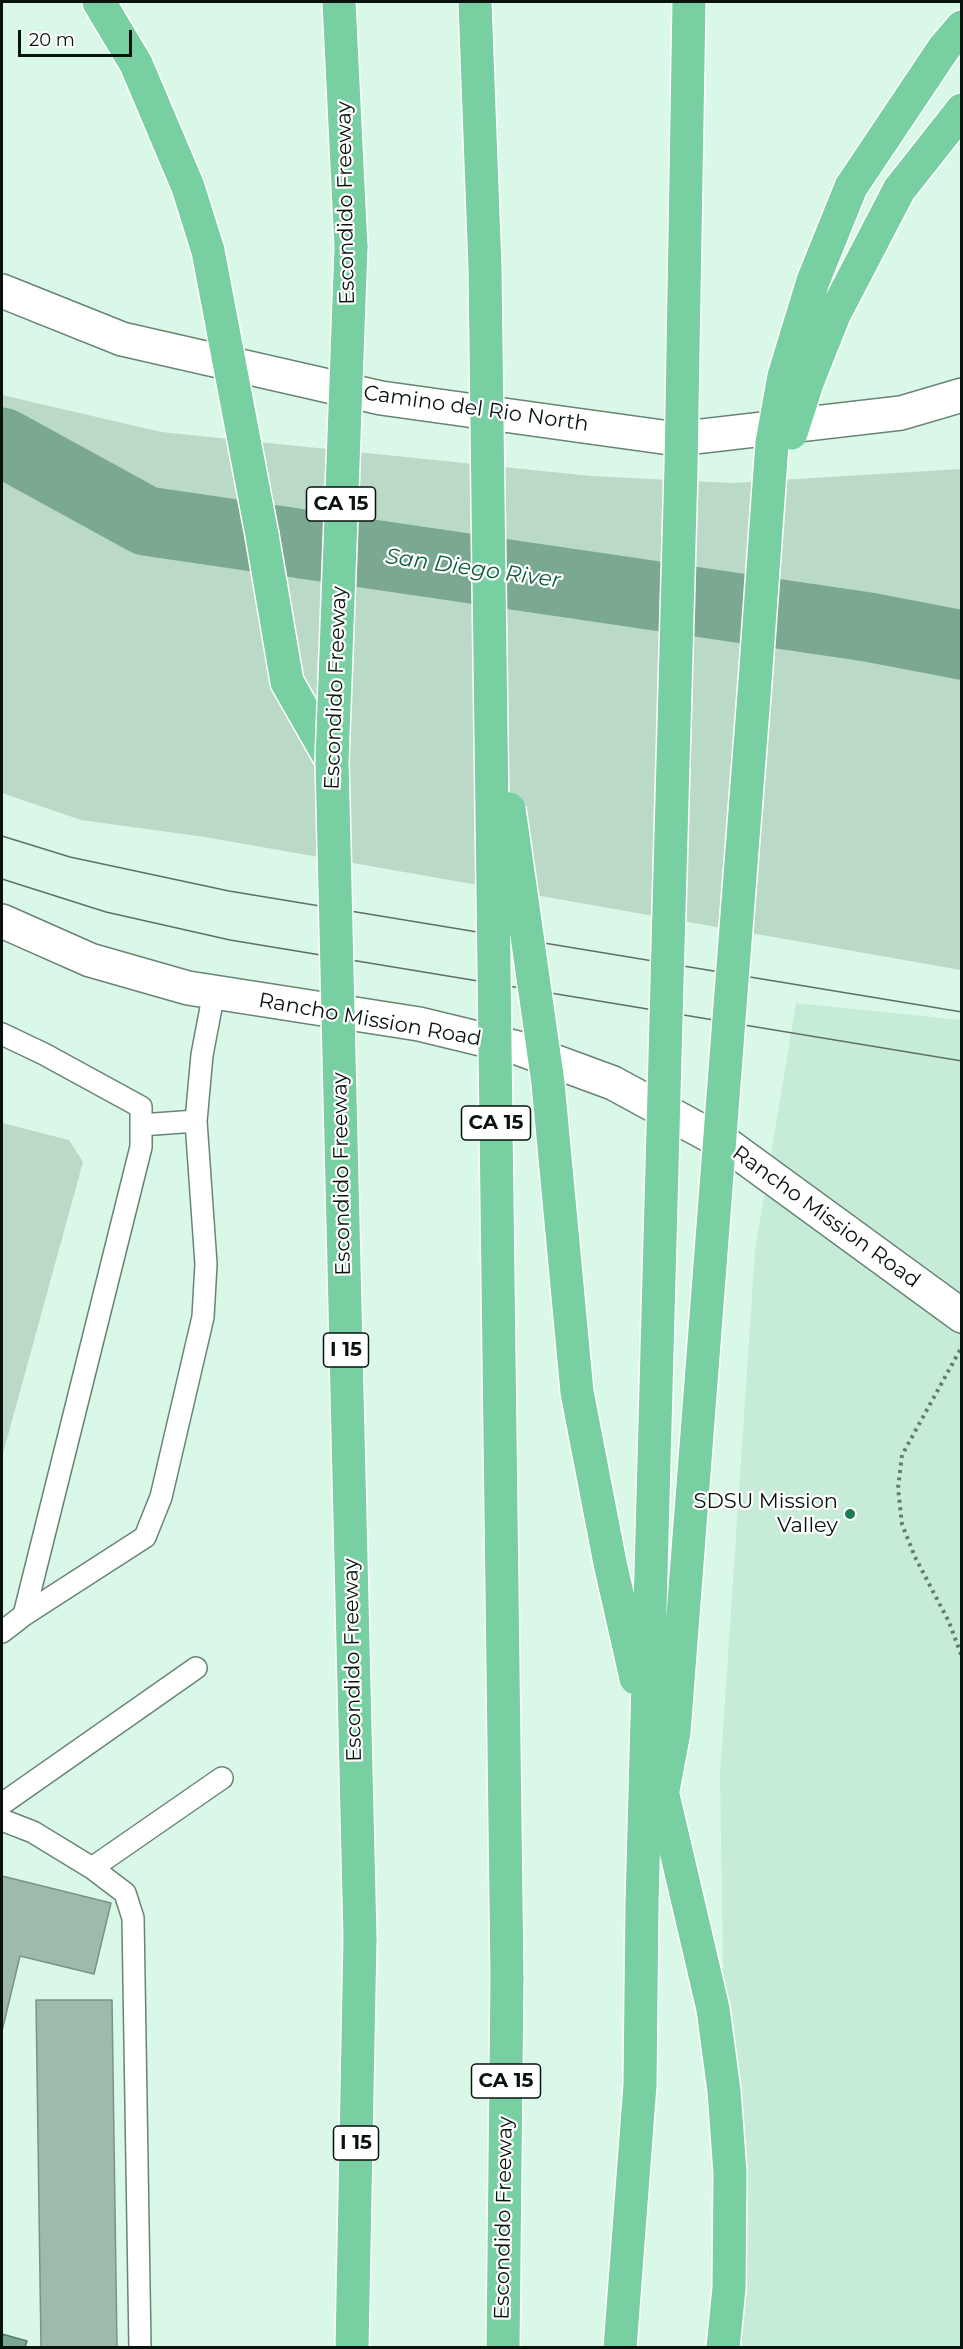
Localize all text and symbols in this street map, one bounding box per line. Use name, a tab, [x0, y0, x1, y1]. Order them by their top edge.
scale bar	[21, 18, 135, 56]
text: 20 m	[29, 29, 75, 51]
street label: Escondido Freeway	[332, 101, 360, 305]
street label: Camino del Rio North	[362, 381, 590, 437]
road number: CA 15	[306, 487, 376, 521]
water label: San Diego River	[384, 544, 562, 594]
street label: Escondido Freeway	[320, 586, 352, 790]
street label: Rancho Mission Road	[257, 988, 483, 1052]
street label: Escondido Freeway	[328, 1072, 356, 1276]
road number: CA 15	[462, 1106, 530, 1140]
street label: Rancho Mission Road	[727, 1140, 925, 1294]
road number: I 15	[324, 1333, 368, 1367]
place label: SDSU Mission Valley	[693, 1489, 838, 1539]
marker: SDSU Mission Valley	[843, 1507, 857, 1521]
street label: Escondido Freeway	[339, 1558, 367, 1762]
road number: CA 15	[472, 2064, 540, 2098]
street label: Escondido Freeway	[490, 2116, 518, 2320]
road number: I 15	[334, 2126, 378, 2160]

